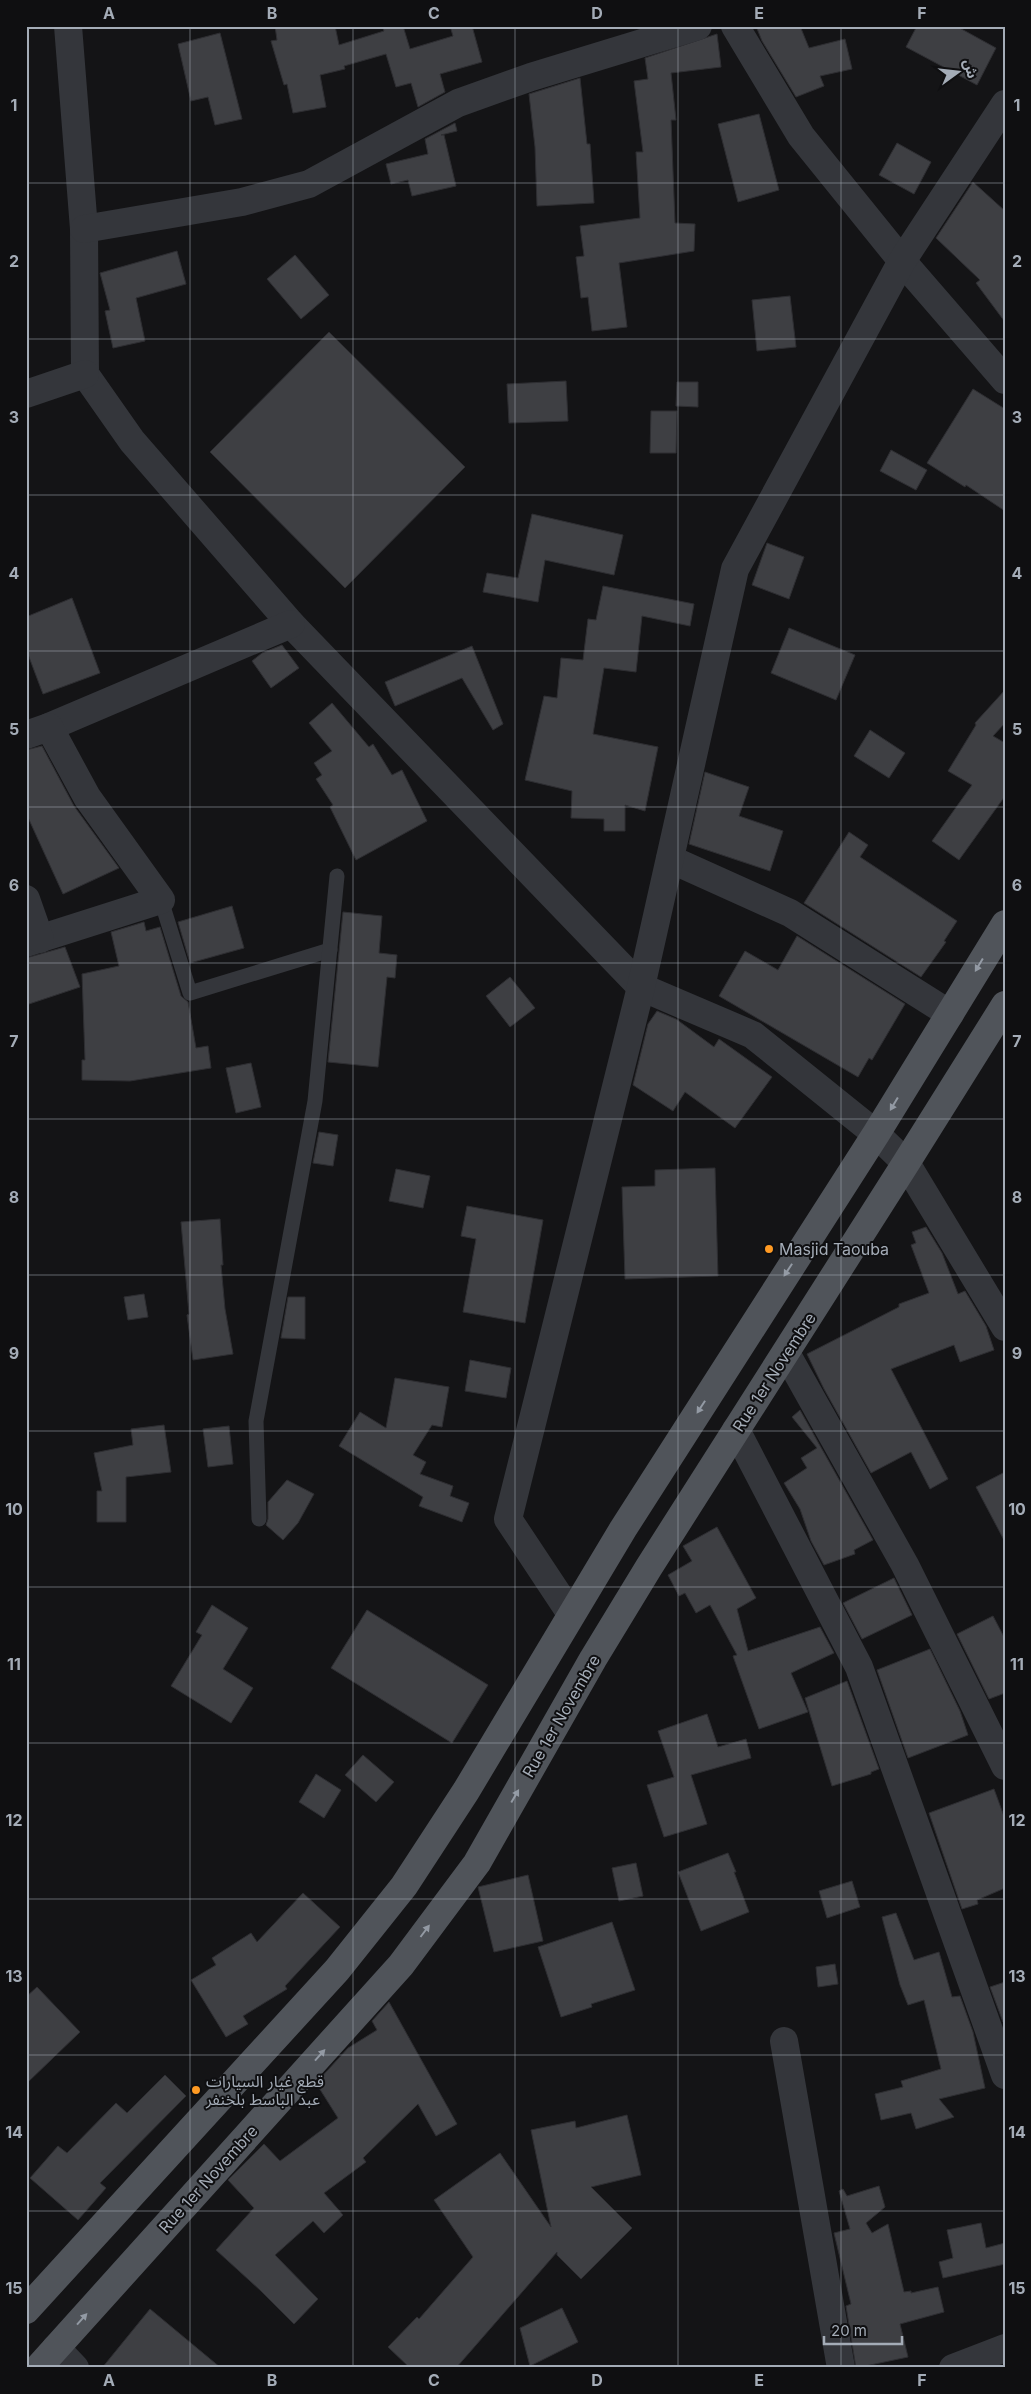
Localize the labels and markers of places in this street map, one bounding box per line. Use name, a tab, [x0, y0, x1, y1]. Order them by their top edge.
place label: Masjid Taouba	[779, 1239, 889, 1259]
marker: Masjid Taouba	[763, 1243, 775, 1255]
place label: قطع غيار السيارات عبد الباسط بلخنفر	[205, 2071, 324, 2109]
marker: قطع غيار السيارات عبد الباسط بلخنفر	[190, 2084, 202, 2096]

